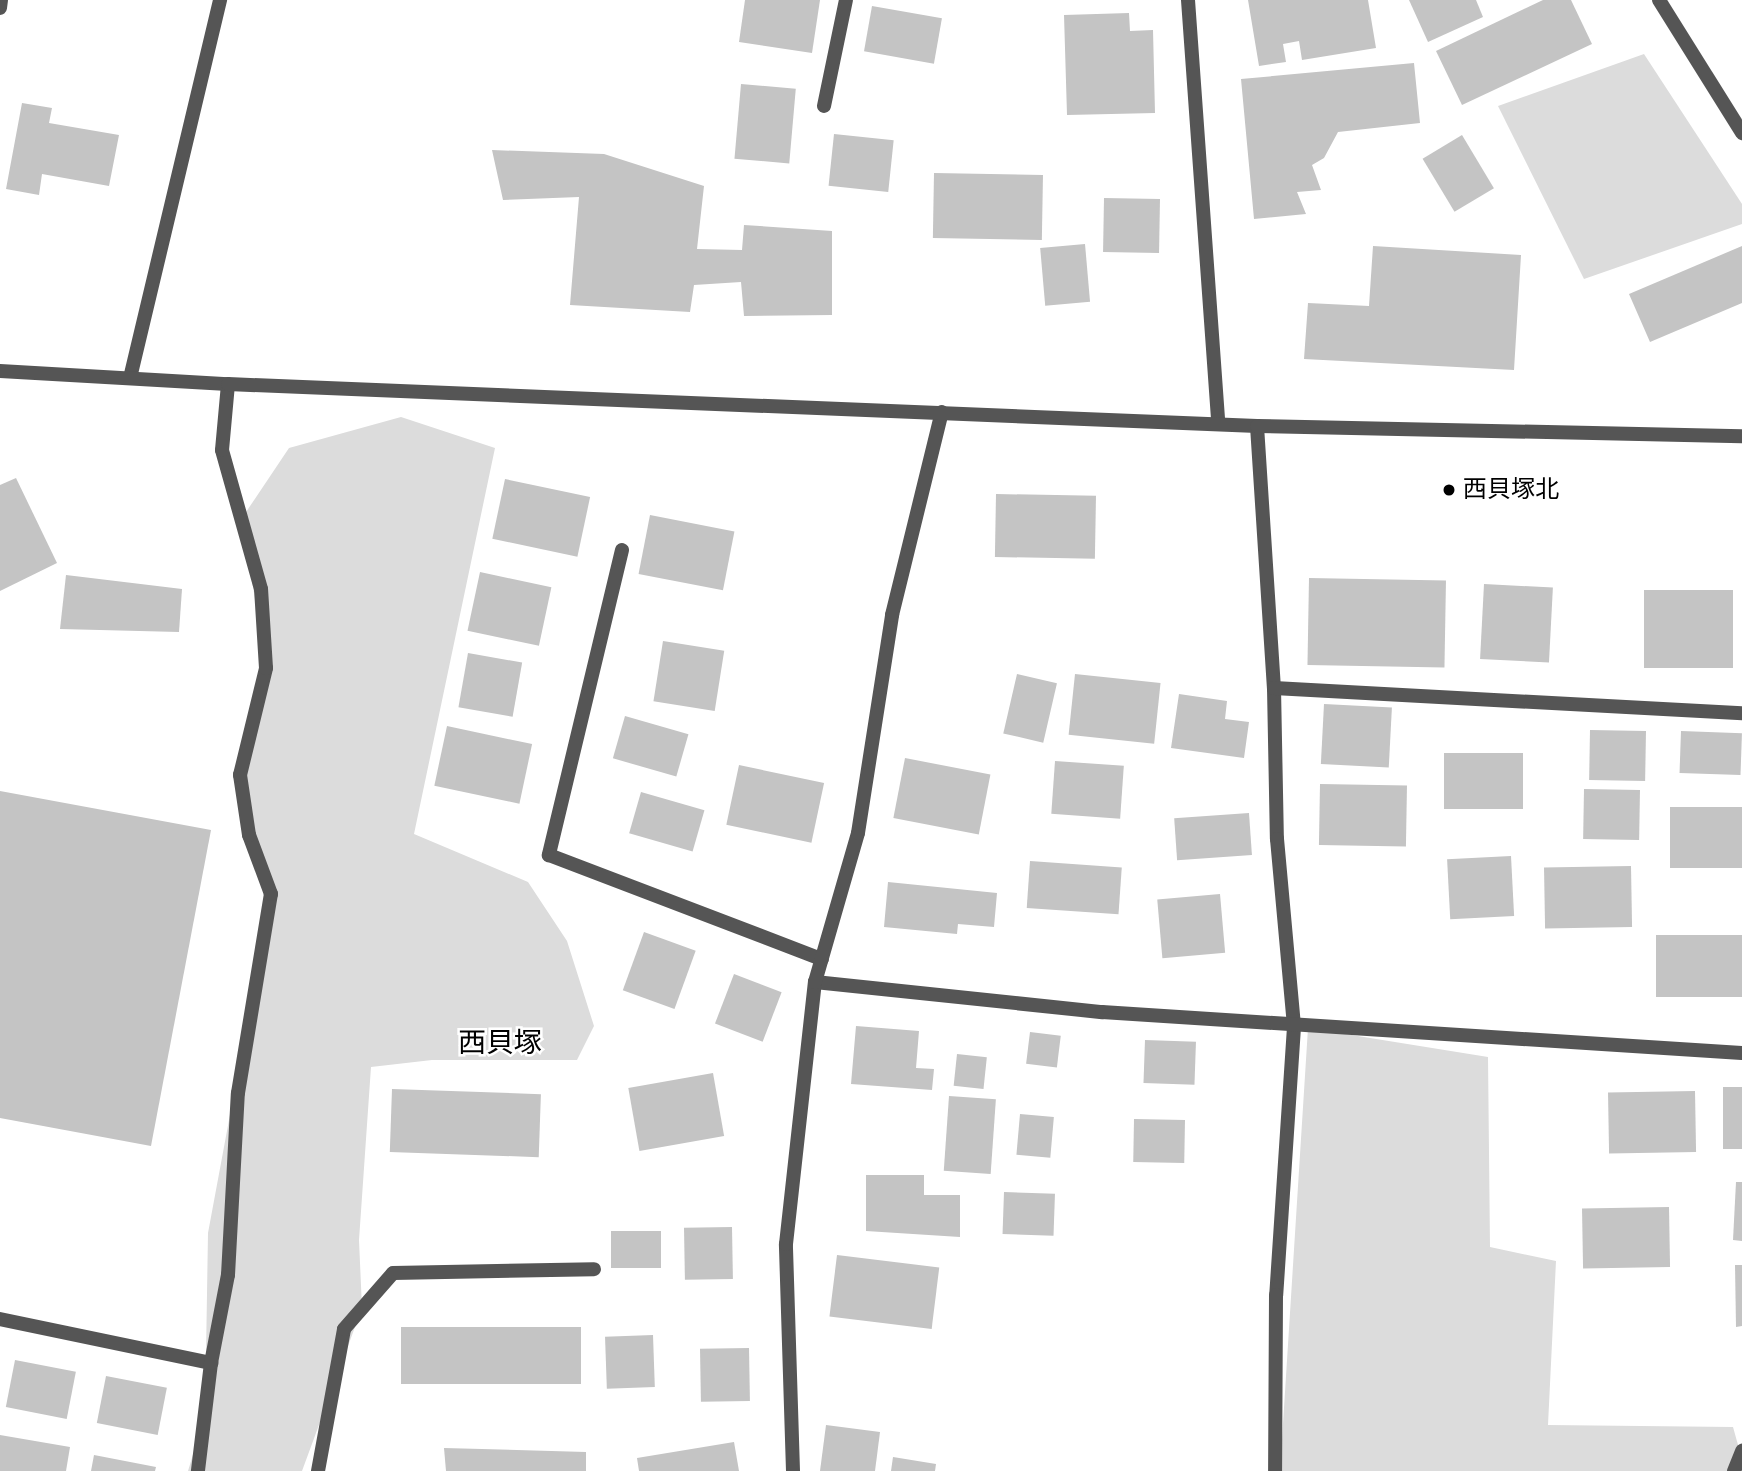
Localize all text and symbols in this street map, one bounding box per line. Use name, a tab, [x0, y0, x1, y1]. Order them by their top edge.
place label: 西貝塚北	[1463, 476, 1559, 504]
marker: 西貝塚北	[1441, 482, 1457, 498]
district label: 西貝塚	[458, 1026, 542, 1060]

